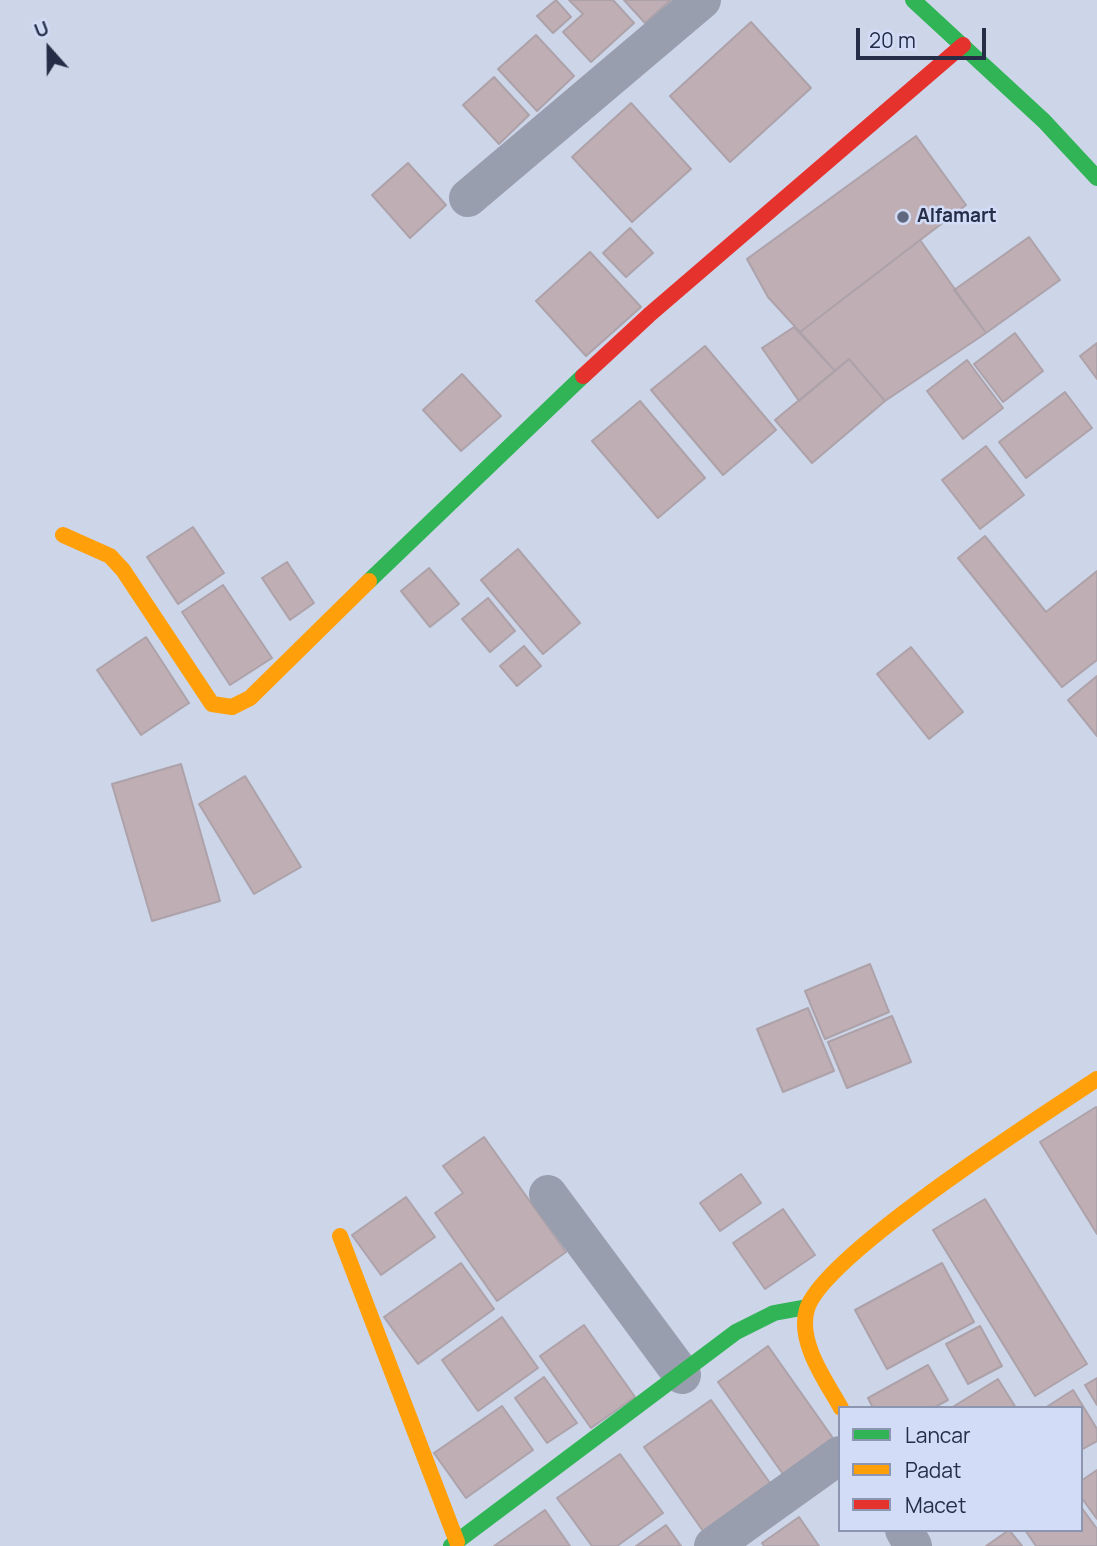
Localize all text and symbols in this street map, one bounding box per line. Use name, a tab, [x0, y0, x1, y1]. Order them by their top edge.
north arrow	[14, 14, 84, 84]
scale bar	[859, 14, 988, 58]
text: U	[30, 15, 53, 44]
text: 20 m	[869, 26, 916, 54]
place label: Alfamart	[917, 206, 997, 228]
marker: Alfamart	[895, 209, 911, 225]
legend	[838, 1406, 1083, 1532]
text: Lancar	[905, 1421, 971, 1449]
text: Padat	[905, 1456, 961, 1484]
text: Macet	[905, 1491, 966, 1519]

